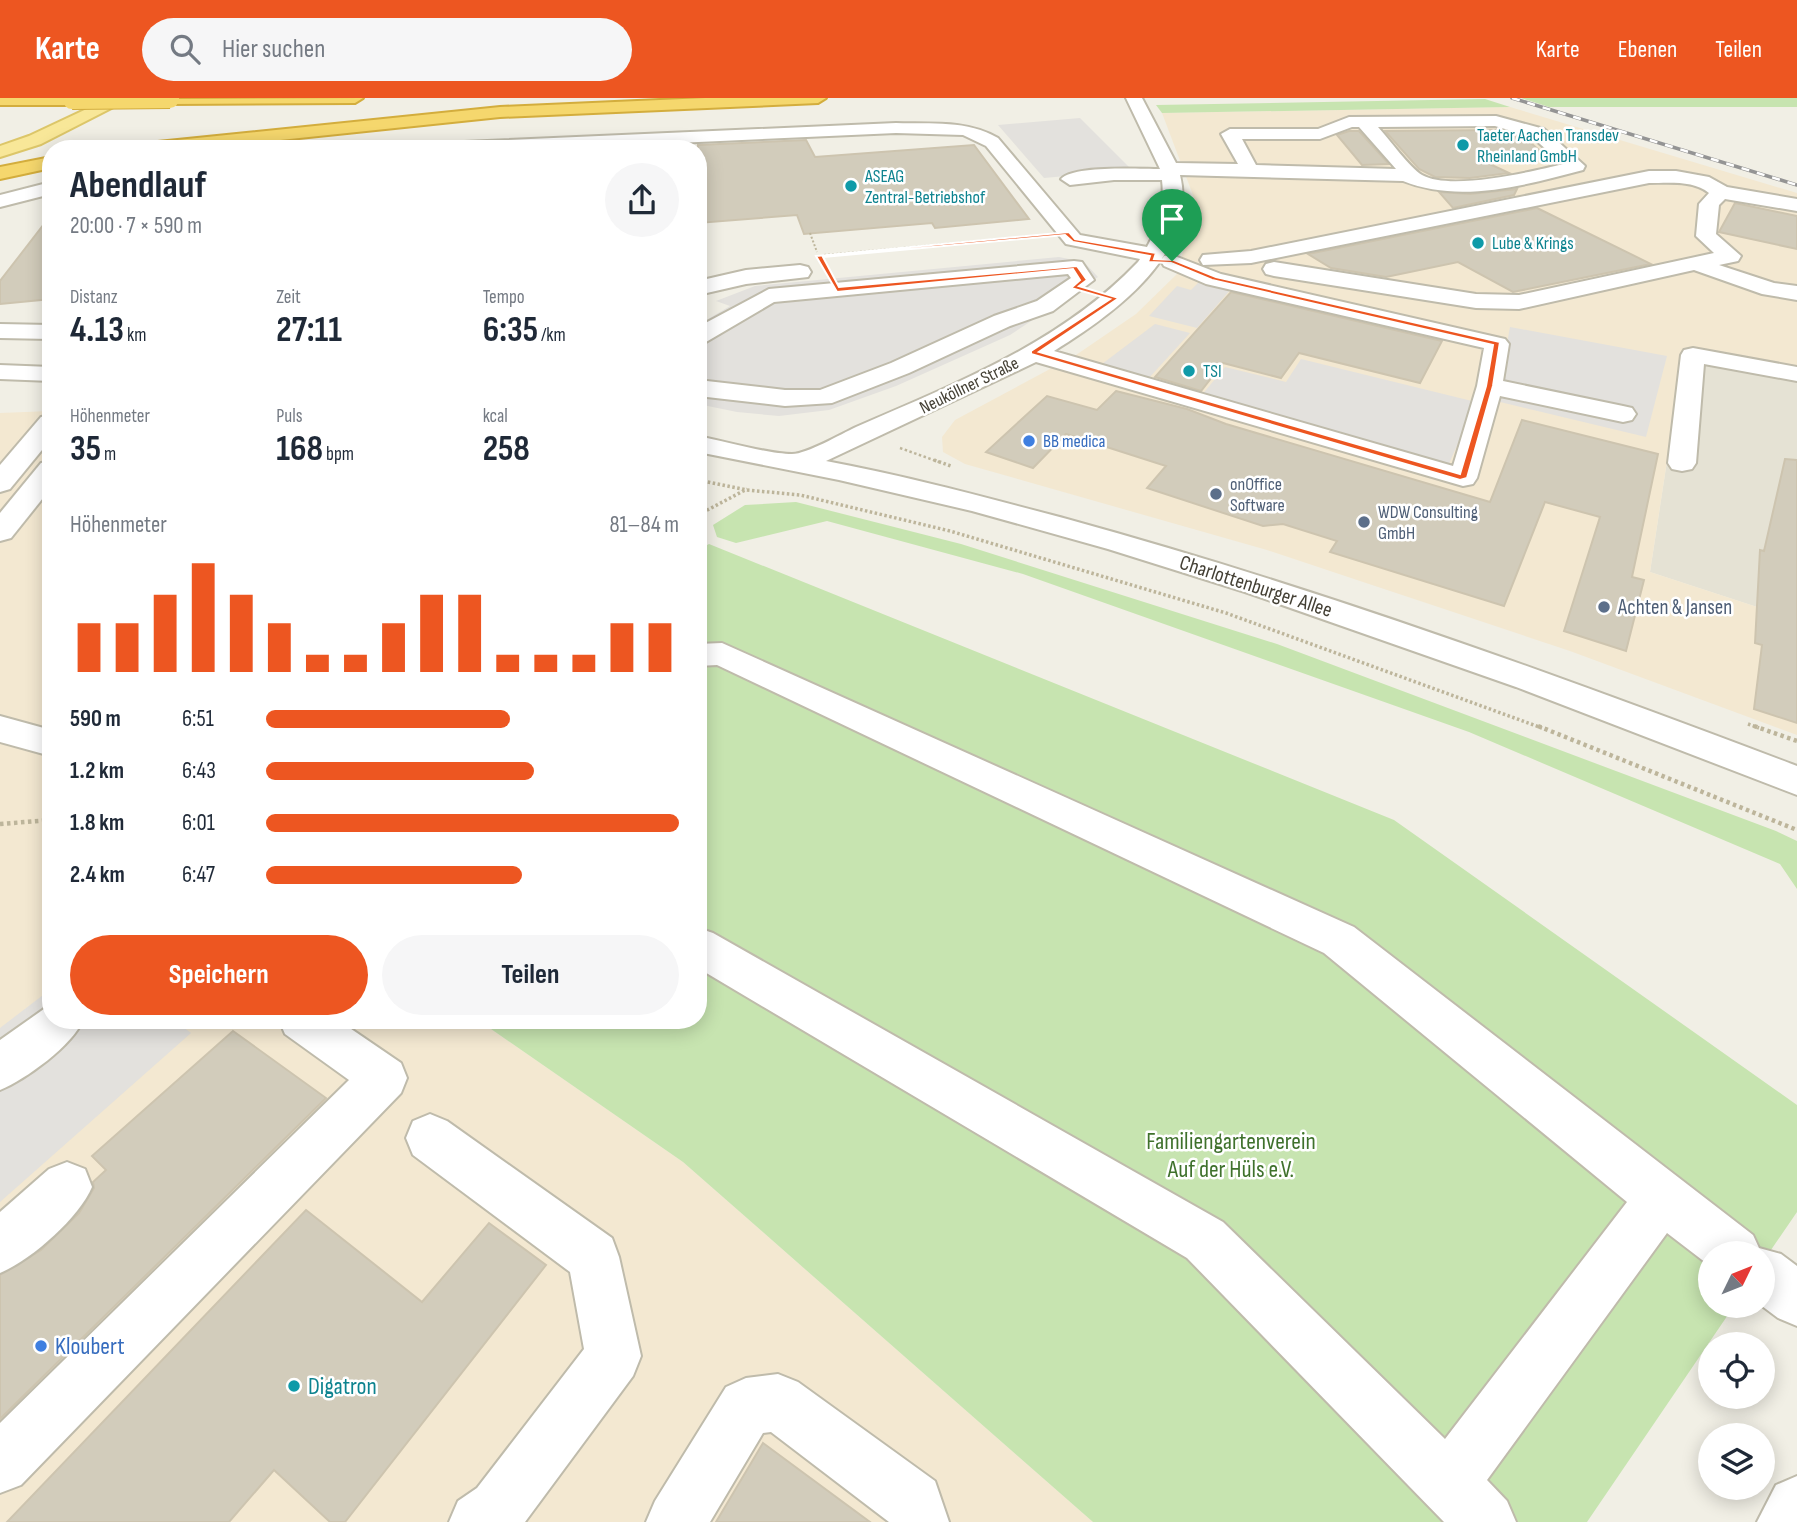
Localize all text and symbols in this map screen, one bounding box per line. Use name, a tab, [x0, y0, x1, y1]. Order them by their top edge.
search box	[142, 18, 632, 81]
text: Karte	[35, 29, 100, 69]
icon: search	[166, 30, 204, 68]
text: Hier suchen	[222, 34, 325, 65]
text: Karte	[1536, 35, 1580, 64]
text: Ebenen	[1618, 35, 1677, 64]
text: Teilen	[1715, 35, 1762, 64]
place label: Taeter Aachen Transdev Rheinland GmbH	[1477, 125, 1619, 167]
marker: Taeter Aachen Transdev Rheinland GmbH	[1455, 137, 1471, 153]
text: Abendlauf	[70, 163, 206, 208]
button: share	[605, 163, 679, 237]
place label: ASEAG Zentral-Betriebshof	[864, 166, 986, 208]
marker: ASEAG Zentral-Betriebshof	[843, 178, 859, 194]
pin	[1142, 189, 1202, 261]
icon: arrive	[1153, 200, 1191, 238]
text: 20:00 · 7 × 590 m	[70, 212, 202, 240]
place label: Lube & Krings	[1492, 233, 1574, 254]
marker: Lube & Krings	[1470, 235, 1486, 251]
text: Distanz	[70, 286, 118, 309]
text: Zeit	[276, 286, 301, 309]
text: Tempo	[483, 286, 525, 309]
text: 4.13	[70, 309, 124, 352]
text: 27:11	[276, 309, 342, 352]
text: 6:35	[483, 309, 538, 352]
text: km	[124, 324, 146, 347]
text: /km	[538, 324, 566, 347]
street label: Neuköllner Straße	[916, 352, 1022, 418]
place label: TSI	[1203, 361, 1222, 382]
marker: TSI	[1181, 363, 1197, 379]
text: Höhenmeter	[70, 405, 150, 428]
text: Puls	[276, 405, 303, 428]
text: kcal	[483, 405, 508, 428]
text: 35	[70, 428, 101, 471]
text: 168	[276, 428, 323, 471]
text: 258	[483, 428, 530, 471]
place label: BB medica	[1043, 431, 1105, 452]
marker: BB medica	[1021, 433, 1037, 449]
text: m	[101, 443, 116, 466]
text: bpm	[323, 443, 354, 466]
place label: onOffice Software	[1230, 474, 1285, 516]
marker: onOffice Software	[1208, 486, 1224, 502]
place label: WDW Consulting GmbH	[1378, 502, 1478, 544]
text: Höhenmeter	[70, 511, 167, 539]
text: 81–84 m	[609, 511, 679, 539]
marker: WDW Consulting GmbH	[1356, 514, 1372, 530]
street label: Charlottenburger Allee	[1176, 550, 1335, 623]
place label: Achten & Jansen	[1617, 595, 1732, 620]
marker: Achten & Jansen	[1596, 599, 1612, 615]
text: 590 m	[70, 705, 121, 733]
text: 6:51	[182, 705, 214, 733]
text: 1.2 km	[70, 757, 124, 785]
text: 6:43	[182, 757, 216, 785]
text: 1.8 km	[70, 809, 124, 837]
text: 6:01	[182, 809, 215, 837]
text: 2.4 km	[70, 861, 125, 889]
text: 6:47	[182, 861, 215, 889]
button: Speichern	[70, 935, 368, 1015]
button: Teilen	[382, 935, 679, 1015]
park label: Familiengartenverein Auf der Hüls e.V.	[1146, 1127, 1316, 1184]
north arrow	[1698, 1241, 1774, 1318]
map controls	[1698, 1241, 1775, 1500]
place label: Kloubert	[55, 1332, 124, 1361]
button: locate	[1698, 1332, 1775, 1409]
marker: Kloubert	[33, 1338, 49, 1354]
place label: Digatron	[308, 1372, 377, 1401]
marker: Digatron	[286, 1378, 302, 1394]
button: layers	[1698, 1423, 1775, 1500]

